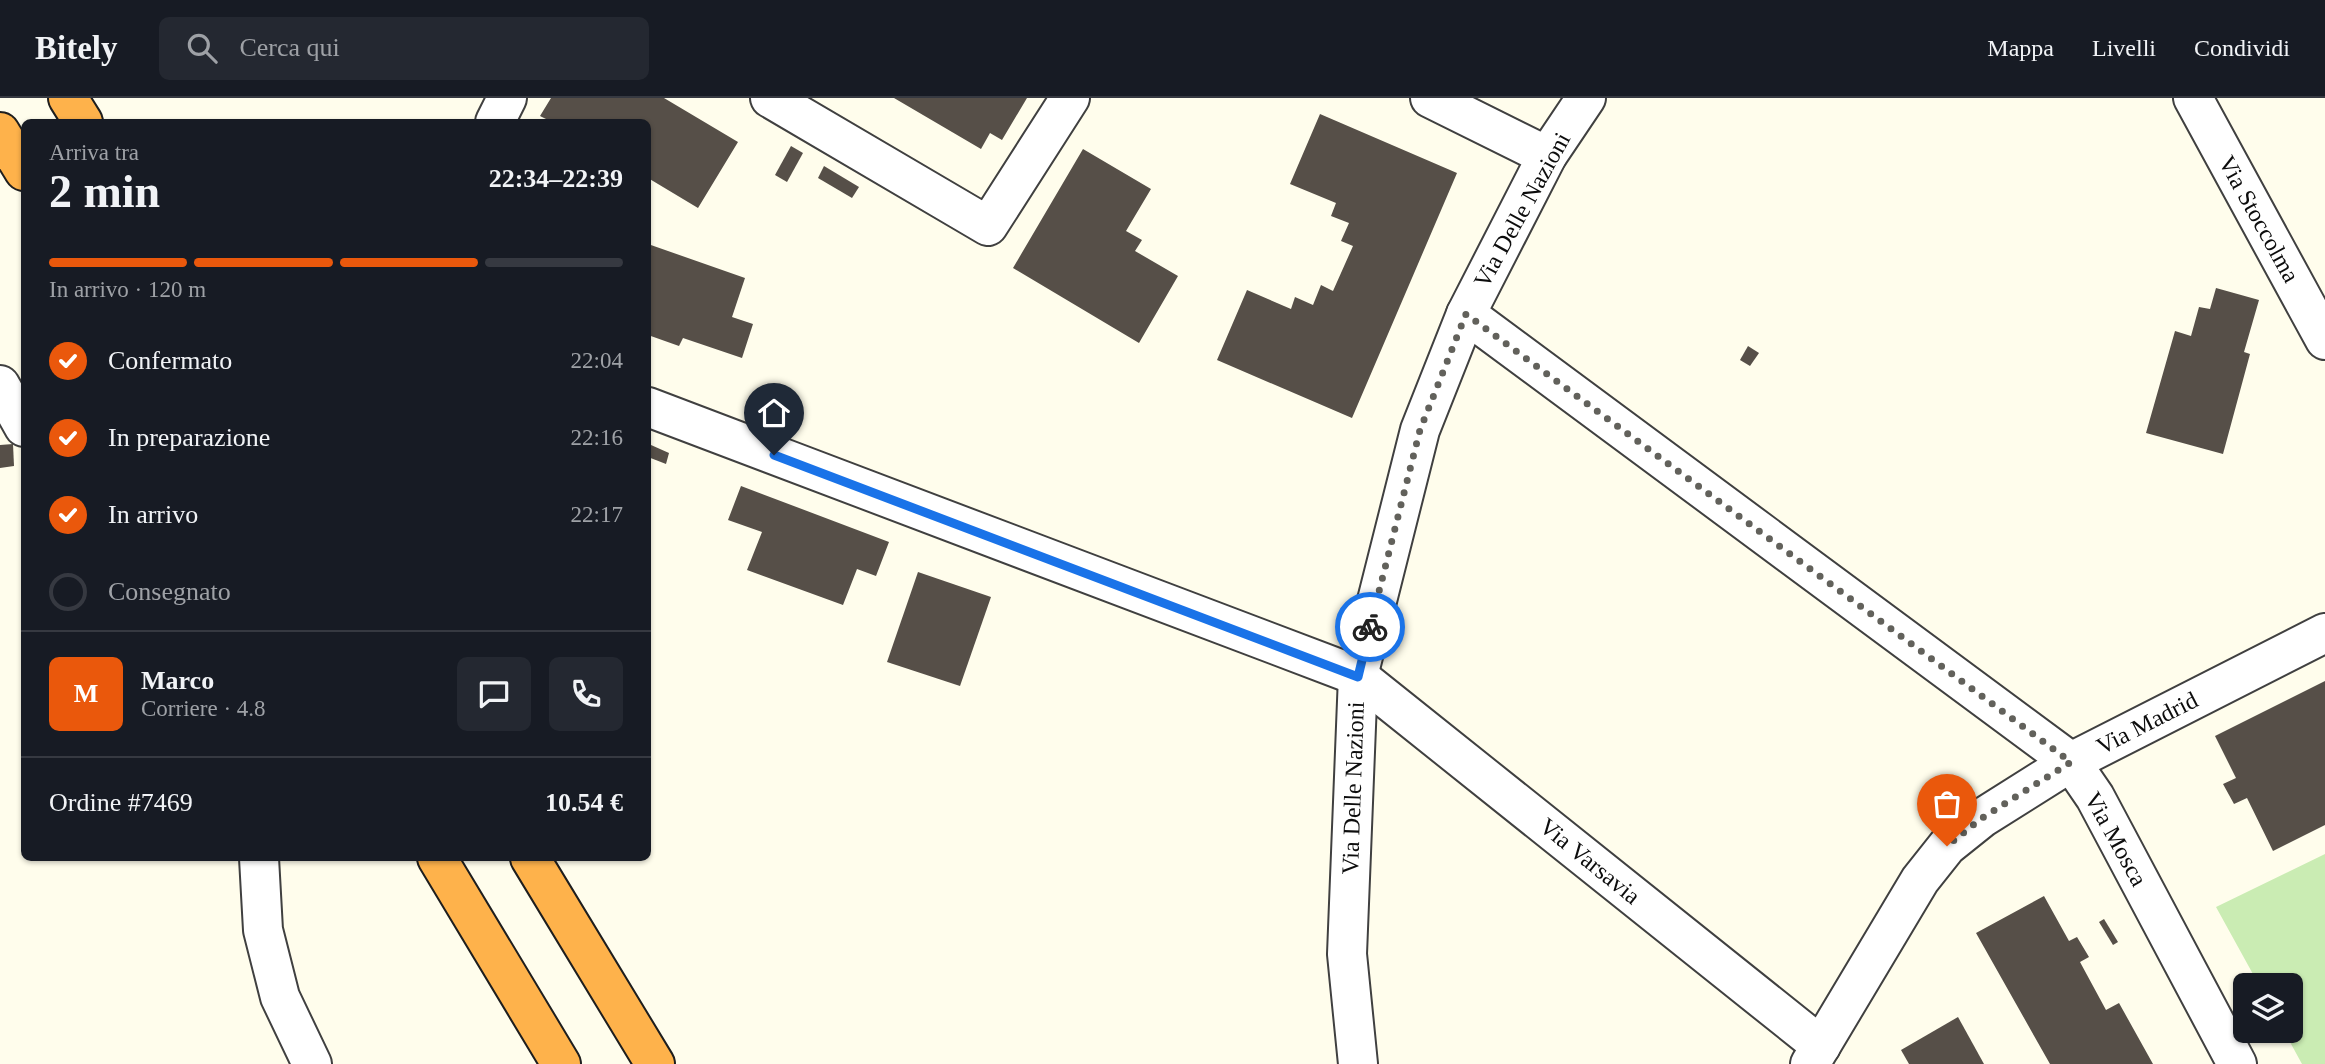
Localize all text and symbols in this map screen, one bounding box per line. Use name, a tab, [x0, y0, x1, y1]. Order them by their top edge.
search box	[159, 17, 649, 80]
icon: search	[183, 29, 221, 67]
text: Bitely	[35, 30, 117, 66]
text: Cerca qui	[239, 33, 340, 62]
text: Mappa	[1987, 35, 2054, 61]
text: Livelli	[2092, 35, 2156, 61]
text: Condividi	[2194, 35, 2290, 61]
street label: Via Delle Nazioni	[1469, 128, 1576, 292]
text: Arriva tra	[49, 140, 139, 165]
street label: Via Stoccolma	[2214, 151, 2305, 287]
text: 22:34–22:39	[489, 164, 623, 193]
text: 2 min	[49, 166, 160, 217]
text: In arrivo · 120 m	[49, 277, 206, 302]
icon: check	[49, 342, 87, 380]
text: Confermato	[108, 346, 232, 375]
text: 22:04	[571, 348, 623, 373]
pin	[744, 383, 804, 455]
icon: home	[755, 394, 793, 432]
icon: check	[49, 419, 87, 457]
text: In preparazione	[108, 423, 270, 452]
text: 22:16	[571, 425, 623, 450]
icon: check	[49, 496, 87, 534]
text: In arrivo	[108, 500, 198, 529]
text: 22:17	[571, 502, 623, 527]
text: Consegnato	[108, 577, 231, 606]
courier	[1335, 592, 1405, 662]
icon: bike	[1351, 608, 1389, 646]
button: chat	[457, 657, 531, 731]
button: phone	[549, 657, 623, 731]
text: Marco	[141, 666, 214, 695]
text: M	[74, 679, 98, 708]
street label: Via Madrid	[2092, 686, 2202, 760]
text: Corriere · 4.8	[141, 696, 266, 721]
street label: Via Delle Nazioni	[1337, 701, 1369, 875]
pin	[1917, 774, 1977, 846]
icon: bag	[1928, 785, 1966, 823]
text: Ordine #7469	[49, 788, 193, 817]
text: 10.54 €	[545, 788, 623, 817]
street label: Via Mosca	[2080, 788, 2153, 891]
street label: Via Varsavia	[1535, 813, 1646, 910]
map controls	[2233, 973, 2303, 1043]
button: layers	[2233, 973, 2303, 1043]

